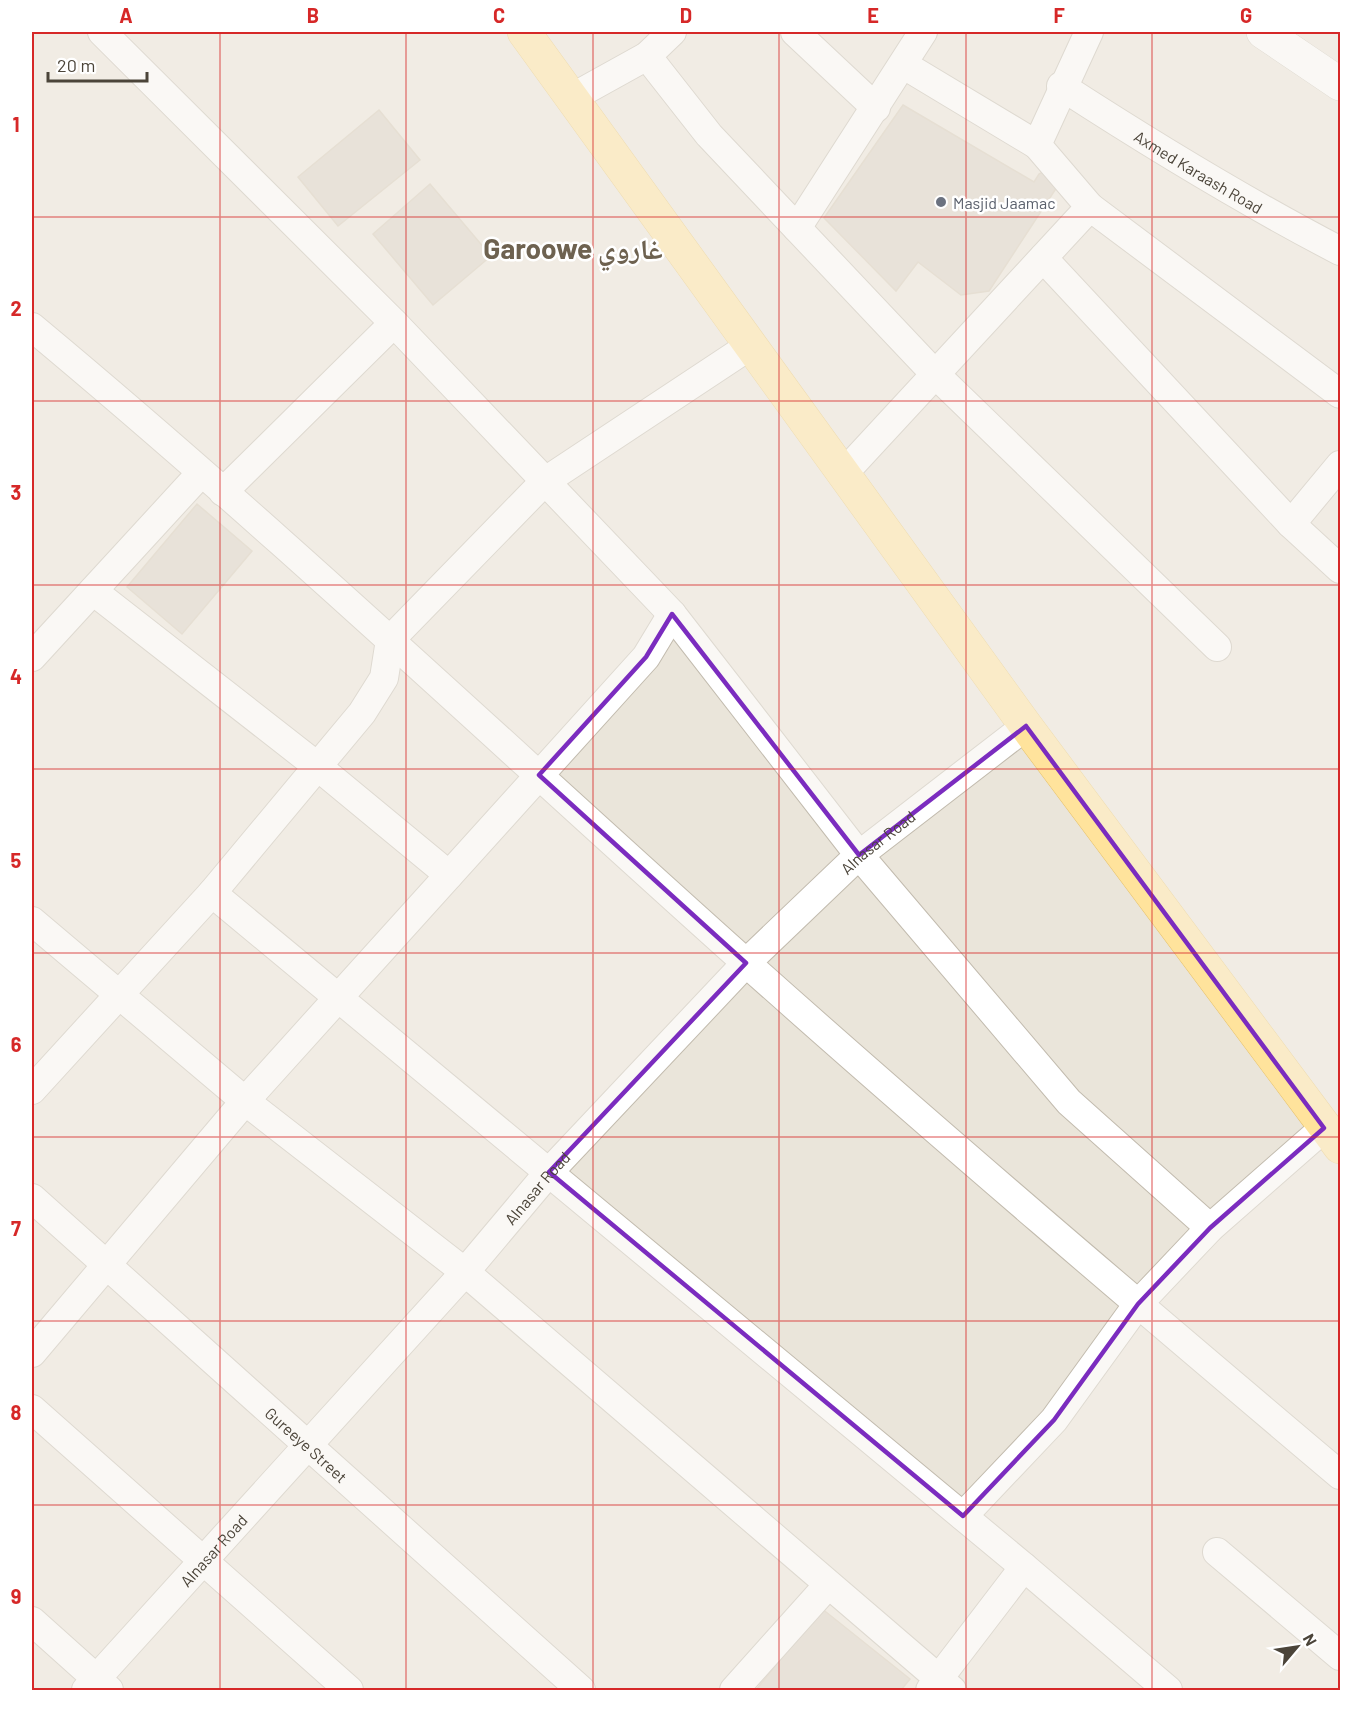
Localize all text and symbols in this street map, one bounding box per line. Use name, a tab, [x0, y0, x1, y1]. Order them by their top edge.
text: A	[119, 3, 133, 27]
text: B	[307, 3, 319, 27]
text: C	[493, 3, 505, 27]
text: D	[680, 3, 692, 27]
text: E	[867, 3, 879, 27]
text: F	[1053, 3, 1065, 27]
text: G	[1240, 3, 1252, 27]
scale bar	[48, 45, 147, 83]
text: 20 m	[57, 54, 95, 76]
text: 1	[12, 112, 20, 136]
street label: Axmed Karaash Road	[1131, 126, 1266, 217]
place label: Masjid Jaamac	[953, 193, 1056, 212]
marker: Masjid Jaamac	[934, 195, 948, 209]
district label: Garoowe غاروي	[483, 231, 663, 272]
text: 2	[10, 296, 22, 320]
text: 3	[11, 480, 21, 504]
text: 4	[10, 664, 22, 688]
street label: Alnasar Road	[836, 806, 919, 878]
text: 5	[11, 848, 22, 872]
text: 6	[11, 1032, 22, 1056]
street label: Alnasar Road	[500, 1147, 573, 1228]
text: 7	[11, 1216, 21, 1240]
text: 8	[11, 1400, 22, 1424]
street label: Gureeye Street	[262, 1403, 352, 1486]
street label: Alnasar Road	[175, 1510, 250, 1590]
text: 9	[11, 1584, 21, 1608]
north arrow	[1267, 1617, 1327, 1677]
text: N	[1300, 1630, 1321, 1649]

